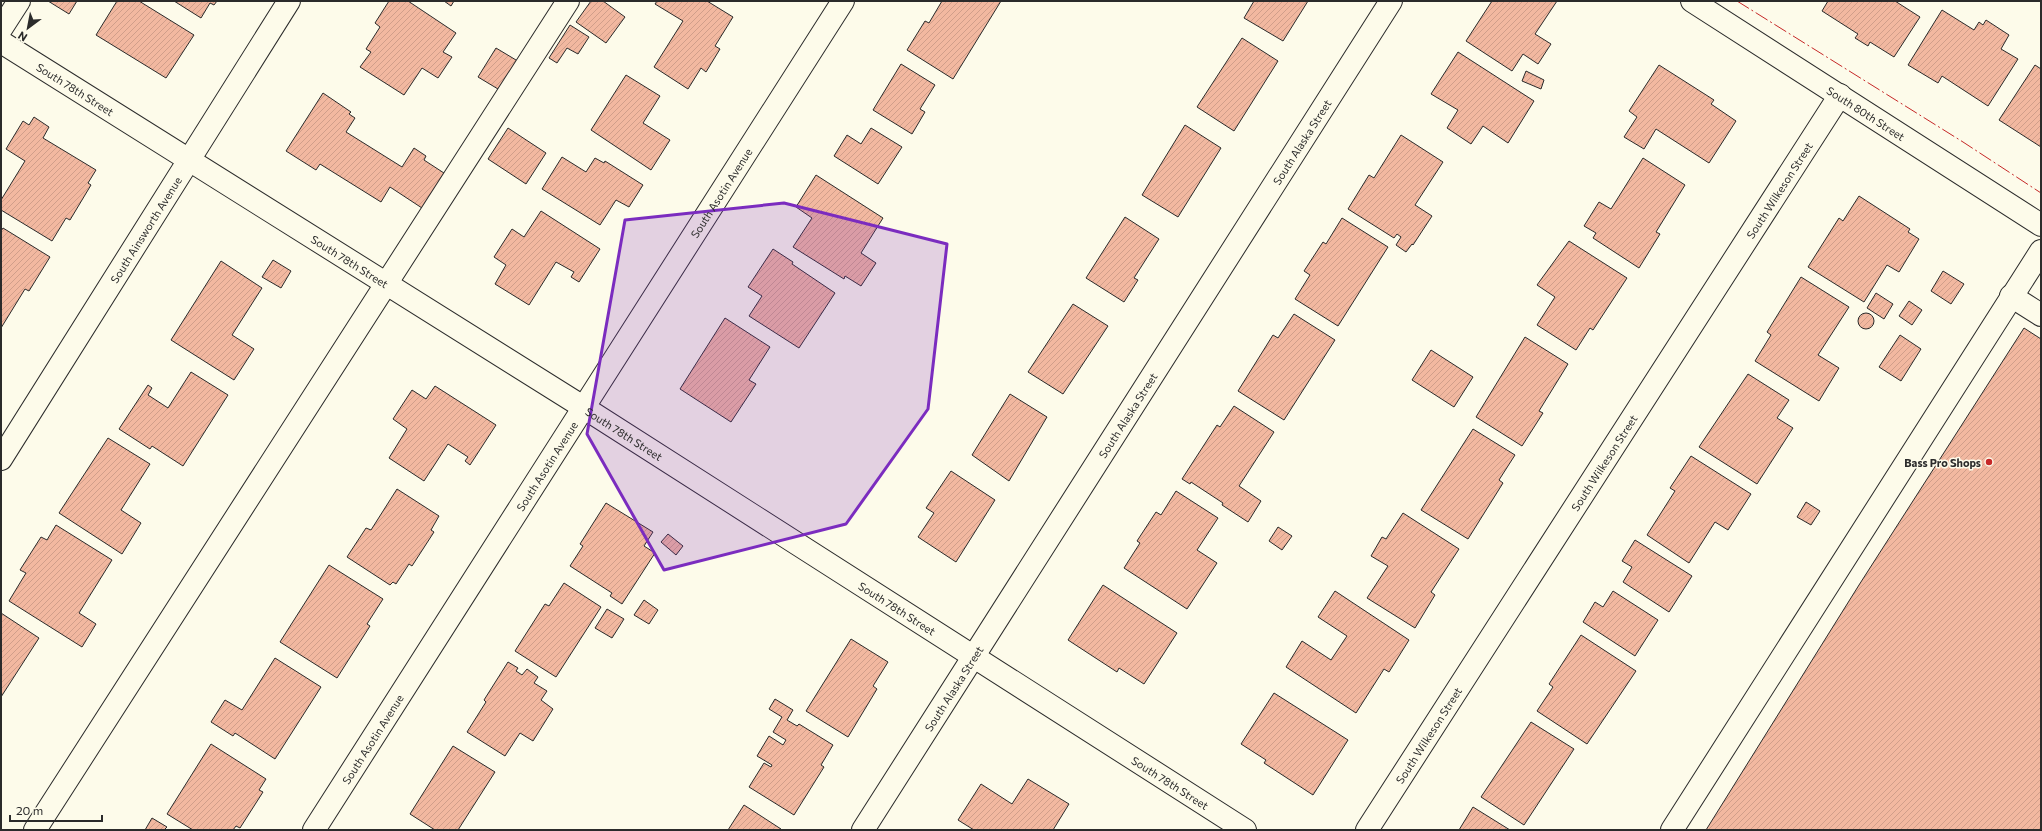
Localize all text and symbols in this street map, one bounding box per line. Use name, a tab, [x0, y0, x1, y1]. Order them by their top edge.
north arrow	[8, 8, 48, 48]
text: N	[15, 29, 29, 45]
street label: South 78th Street	[35, 60, 117, 118]
street label: South 80th Street	[1825, 83, 1908, 143]
street label: South Alaska Street	[1269, 96, 1334, 187]
street label: South Wilkeson Street	[1743, 139, 1815, 241]
street label: South Asotin Avenue	[687, 145, 754, 240]
street label: South Ainsworth Avenue	[107, 174, 184, 285]
street label: South 78th Street	[309, 232, 391, 290]
street label: South Alaska Street	[1095, 370, 1159, 460]
street label: South 78th Street	[583, 404, 666, 463]
street label: South Wilkeson Street	[1568, 412, 1639, 513]
street label: South Asotin Avenue	[513, 418, 580, 513]
place label: Bass Pro Shops	[1904, 456, 1981, 469]
marker: Bass Pro Shops	[1984, 457, 1994, 467]
street label: South 78th Street	[856, 578, 939, 637]
street label: South Alaska Street	[921, 643, 985, 733]
street label: South Wilkeson Street	[1392, 684, 1464, 785]
street label: South Asotin Avenue	[339, 692, 406, 786]
street label: South 78th Street	[1129, 753, 1212, 812]
scale bar	[10, 797, 102, 823]
text: 20 m	[16, 803, 43, 817]

